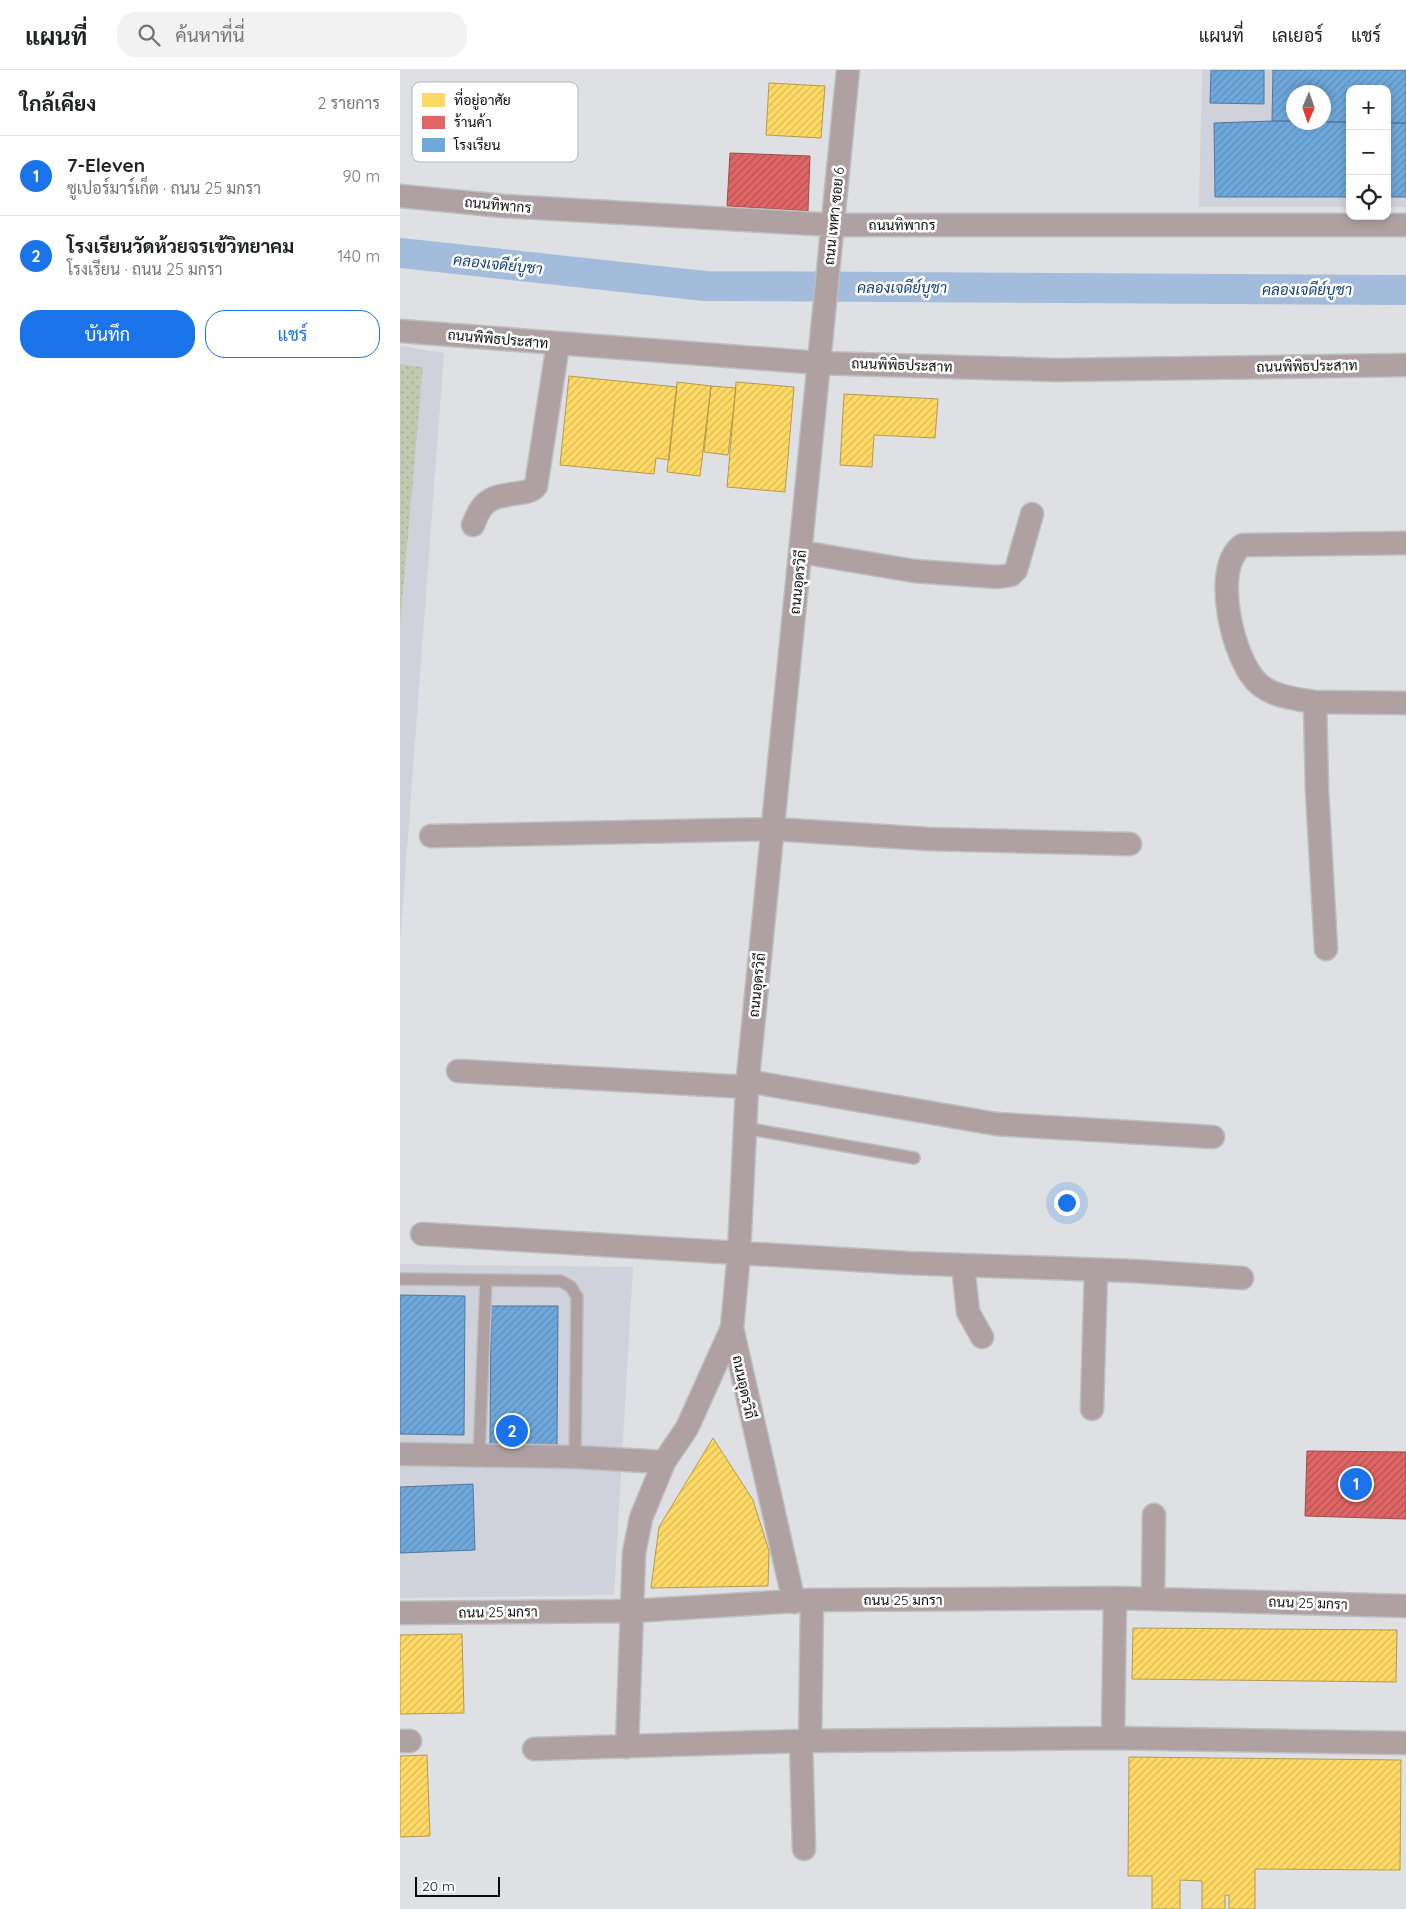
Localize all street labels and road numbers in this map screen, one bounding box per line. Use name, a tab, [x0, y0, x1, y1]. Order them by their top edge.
street label: ถนน เทศา ซอย 6	[820, 166, 848, 266]
street label: ถนนทิพากร	[464, 193, 532, 217]
street label: ถนนทิพากร	[869, 216, 936, 234]
street label: ถนนพิพิธประสาท	[447, 326, 549, 352]
street label: ถนนพิพิธประสาท	[851, 354, 953, 376]
street label: ถนนพิพิธประสาท	[1256, 356, 1358, 376]
street label: ถนนอุดรวิถี	[786, 549, 811, 615]
street label: ถนนอุดรวิถี	[745, 952, 770, 1018]
street label: ถนนอุดรวิถี	[728, 1354, 760, 1421]
street label: ถนน 25 มกรา	[863, 1591, 943, 1609]
street label: ถนน 25 มกรา	[1268, 1593, 1348, 1613]
street label: ถนน 25 มกรา	[458, 1602, 538, 1622]

